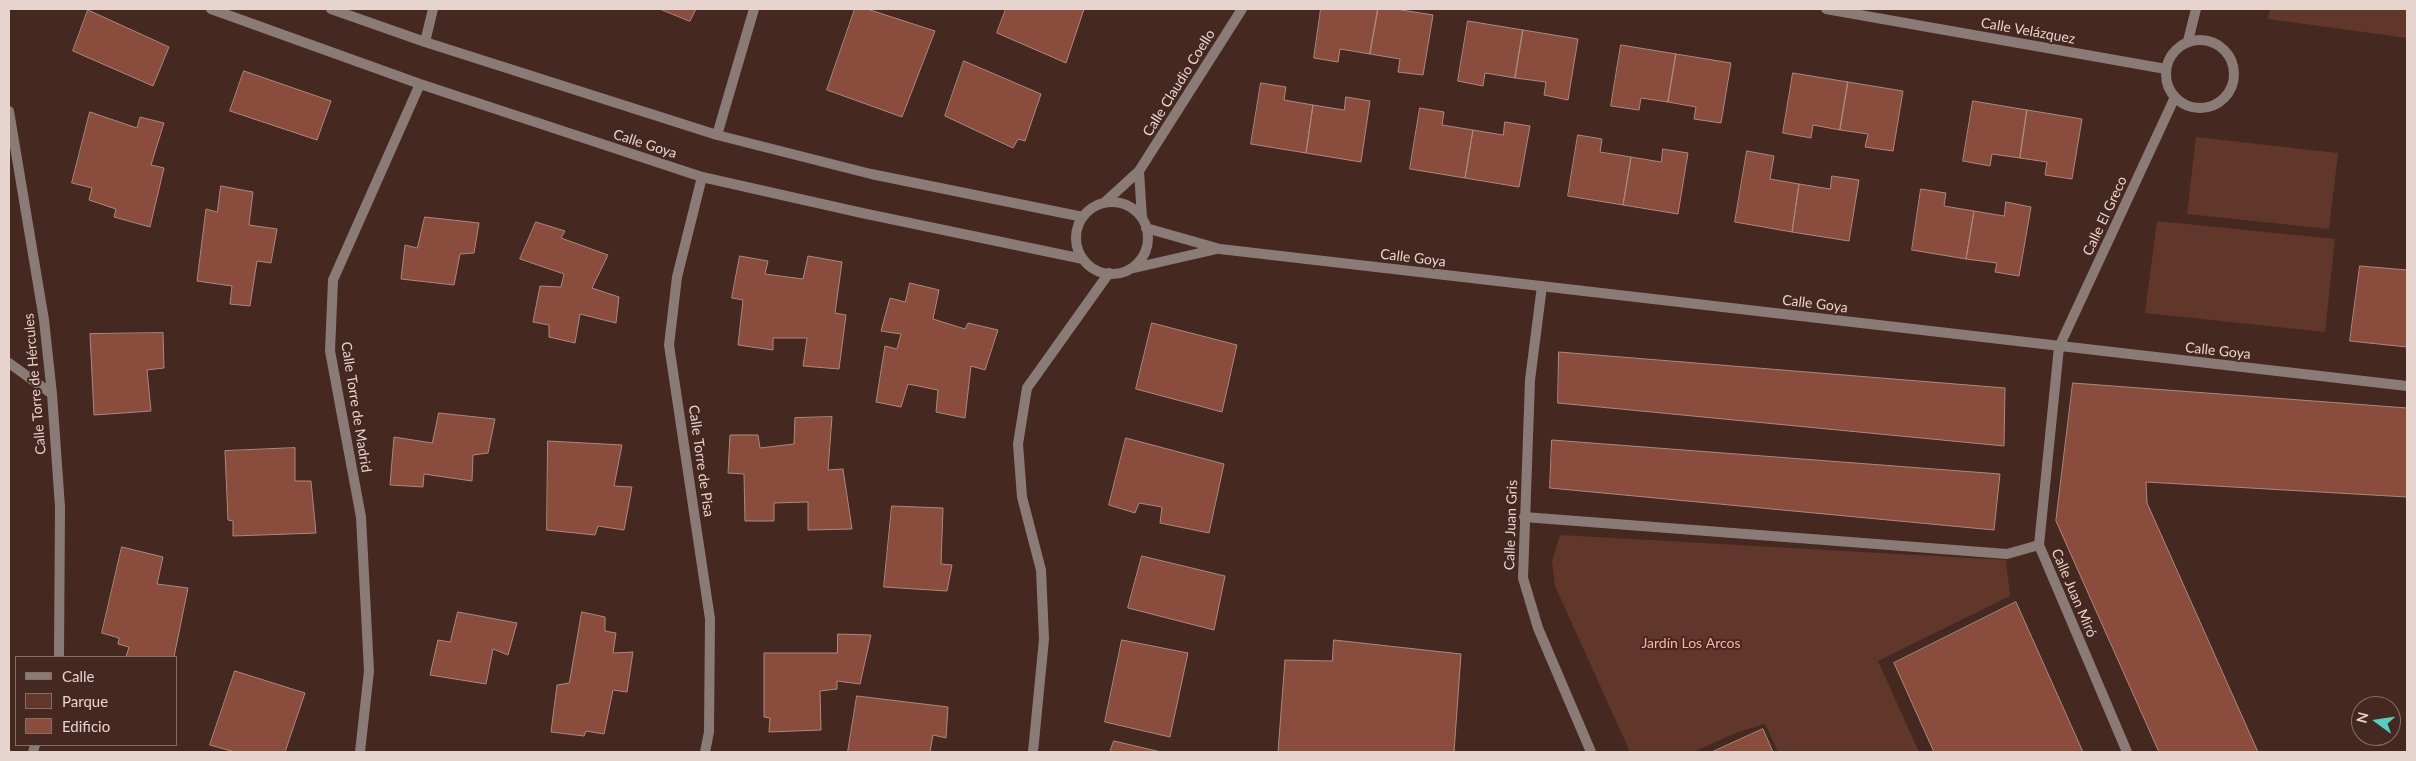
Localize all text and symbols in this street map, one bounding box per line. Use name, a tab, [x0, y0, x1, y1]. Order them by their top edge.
street label: Calle Velázquez	[1979, 14, 2077, 48]
street label: Calle Claudio Coello	[1139, 26, 1219, 140]
street label: Calle Goya	[611, 126, 679, 162]
street label: Calle El Greco	[2079, 174, 2131, 258]
street label: Calle Goya	[1379, 246, 1447, 270]
street label: Calle Goya	[1781, 292, 1849, 316]
street label: Calle Torre de Hércules	[20, 313, 50, 455]
street label: Calle Goya	[2184, 339, 2252, 363]
street label: Calle Torre de Madrid	[337, 341, 375, 473]
street label: Calle Torre de Pisa	[685, 404, 717, 518]
street label: Calle Juan Gris	[1501, 480, 1521, 570]
street label: Calle Juan Miró	[2048, 546, 2100, 640]
park label: Jardín Los Arcos	[1641, 635, 1741, 651]
legend	[15, 656, 178, 746]
text: Calle	[62, 667, 94, 685]
text: Parque	[62, 692, 108, 710]
north arrow	[2351, 696, 2401, 746]
text: N	[2352, 710, 2371, 725]
text: Edificio	[62, 717, 110, 735]

